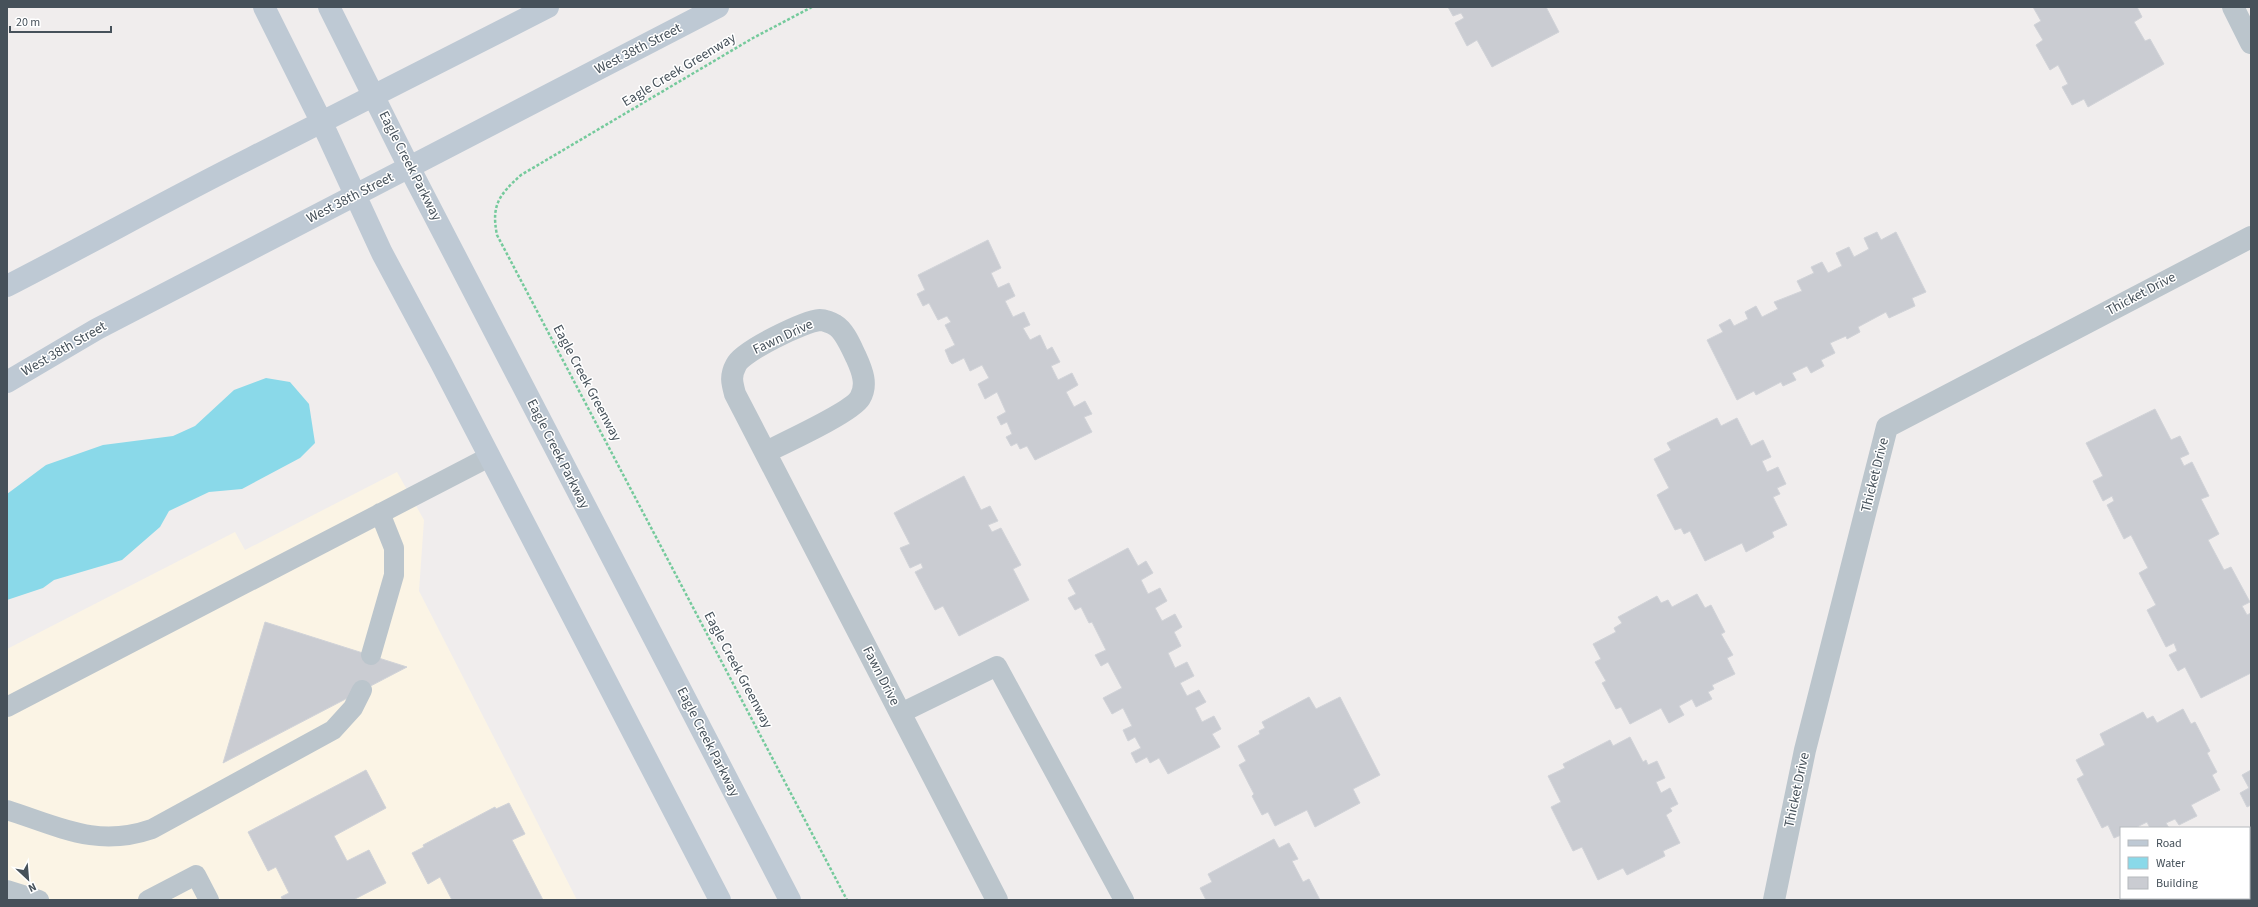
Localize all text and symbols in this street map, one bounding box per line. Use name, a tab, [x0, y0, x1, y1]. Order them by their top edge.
scale bar	[10, 8, 111, 34]
text: 20 m	[16, 14, 40, 31]
street label: West 38th Street	[591, 18, 685, 80]
street label: Eagle Creek Greenway	[618, 28, 740, 112]
street label: Eagle Creek Parkway	[374, 108, 447, 225]
street label: West 38th Street	[303, 167, 397, 229]
street label: Thicket Drive	[2103, 267, 2179, 321]
street label: Fawn Drive	[750, 314, 816, 360]
street label: West 38th Street	[18, 316, 110, 381]
street label: Eagle Creek Greenway	[548, 321, 626, 445]
street label: Eagle Creek Parkway	[522, 396, 595, 513]
street label: Thicket Drive	[1856, 436, 1894, 514]
street label: Eagle Creek Greenway	[699, 608, 777, 732]
street label: Fawn Drive	[857, 643, 905, 709]
street label: Eagle Creek Parkway	[672, 684, 745, 801]
street label: Thicket Drive	[1779, 751, 1815, 829]
legend	[2120, 827, 2250, 899]
text: Road	[2156, 835, 2182, 852]
text: Water	[2156, 855, 2186, 872]
north arrow	[8, 859, 48, 899]
text: Building	[2156, 875, 2198, 892]
text: N	[26, 879, 39, 896]

